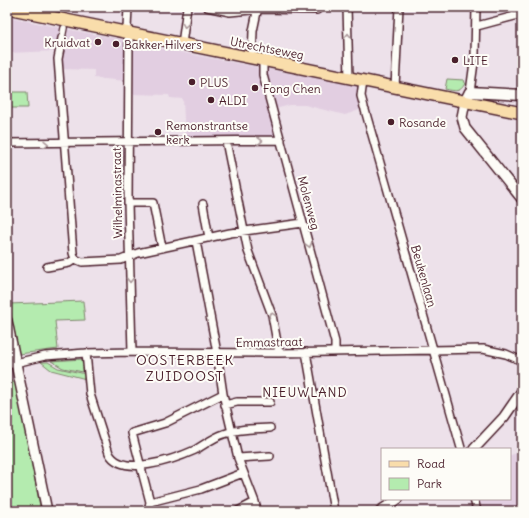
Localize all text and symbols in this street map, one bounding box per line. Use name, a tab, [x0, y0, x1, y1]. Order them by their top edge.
one-way arrow	[181, 22, 190, 28]
one-way arrow	[344, 33, 352, 39]
street label: Utrechtseweg	[229, 34, 305, 62]
place label: Kruidvat	[44, 35, 90, 50]
marker: Kruidvat	[93, 37, 103, 47]
place label: Bakker Hilvers	[124, 37, 202, 52]
marker: Bakker Hilvers	[111, 39, 121, 49]
place label: LITE	[463, 53, 488, 68]
marker: LITE	[450, 55, 460, 65]
place label: PLUS	[200, 75, 229, 90]
marker: PLUS	[187, 77, 197, 87]
place label: Fong Chen	[263, 81, 321, 96]
marker: Fong Chen	[250, 83, 260, 93]
place label: ALDI	[219, 93, 247, 108]
marker: ALDI	[206, 95, 216, 105]
place label: Rosande	[399, 115, 446, 130]
marker: Rosande	[386, 117, 396, 127]
place label: Remonstrantse kerk	[166, 118, 248, 147]
marker: Remonstrantse kerk	[153, 127, 163, 137]
one-way arrow	[257, 136, 263, 145]
one-way arrow	[43, 140, 49, 148]
street label: Wilhelminastraat	[109, 147, 125, 239]
street label: Molenweg	[295, 174, 323, 232]
one-way arrow	[304, 241, 313, 248]
street label: Beukenlaan	[408, 243, 440, 309]
one-way arrow	[126, 277, 135, 283]
one-way arrow	[268, 311, 277, 318]
street label: Emmastraat	[235, 334, 303, 350]
district label: OOSTERBEEK ZUIDOOST	[136, 351, 234, 385]
district label: NIEUWLAND	[262, 384, 348, 401]
legend	[381, 448, 511, 500]
text: Road	[417, 456, 445, 471]
text: Park	[417, 476, 442, 491]

